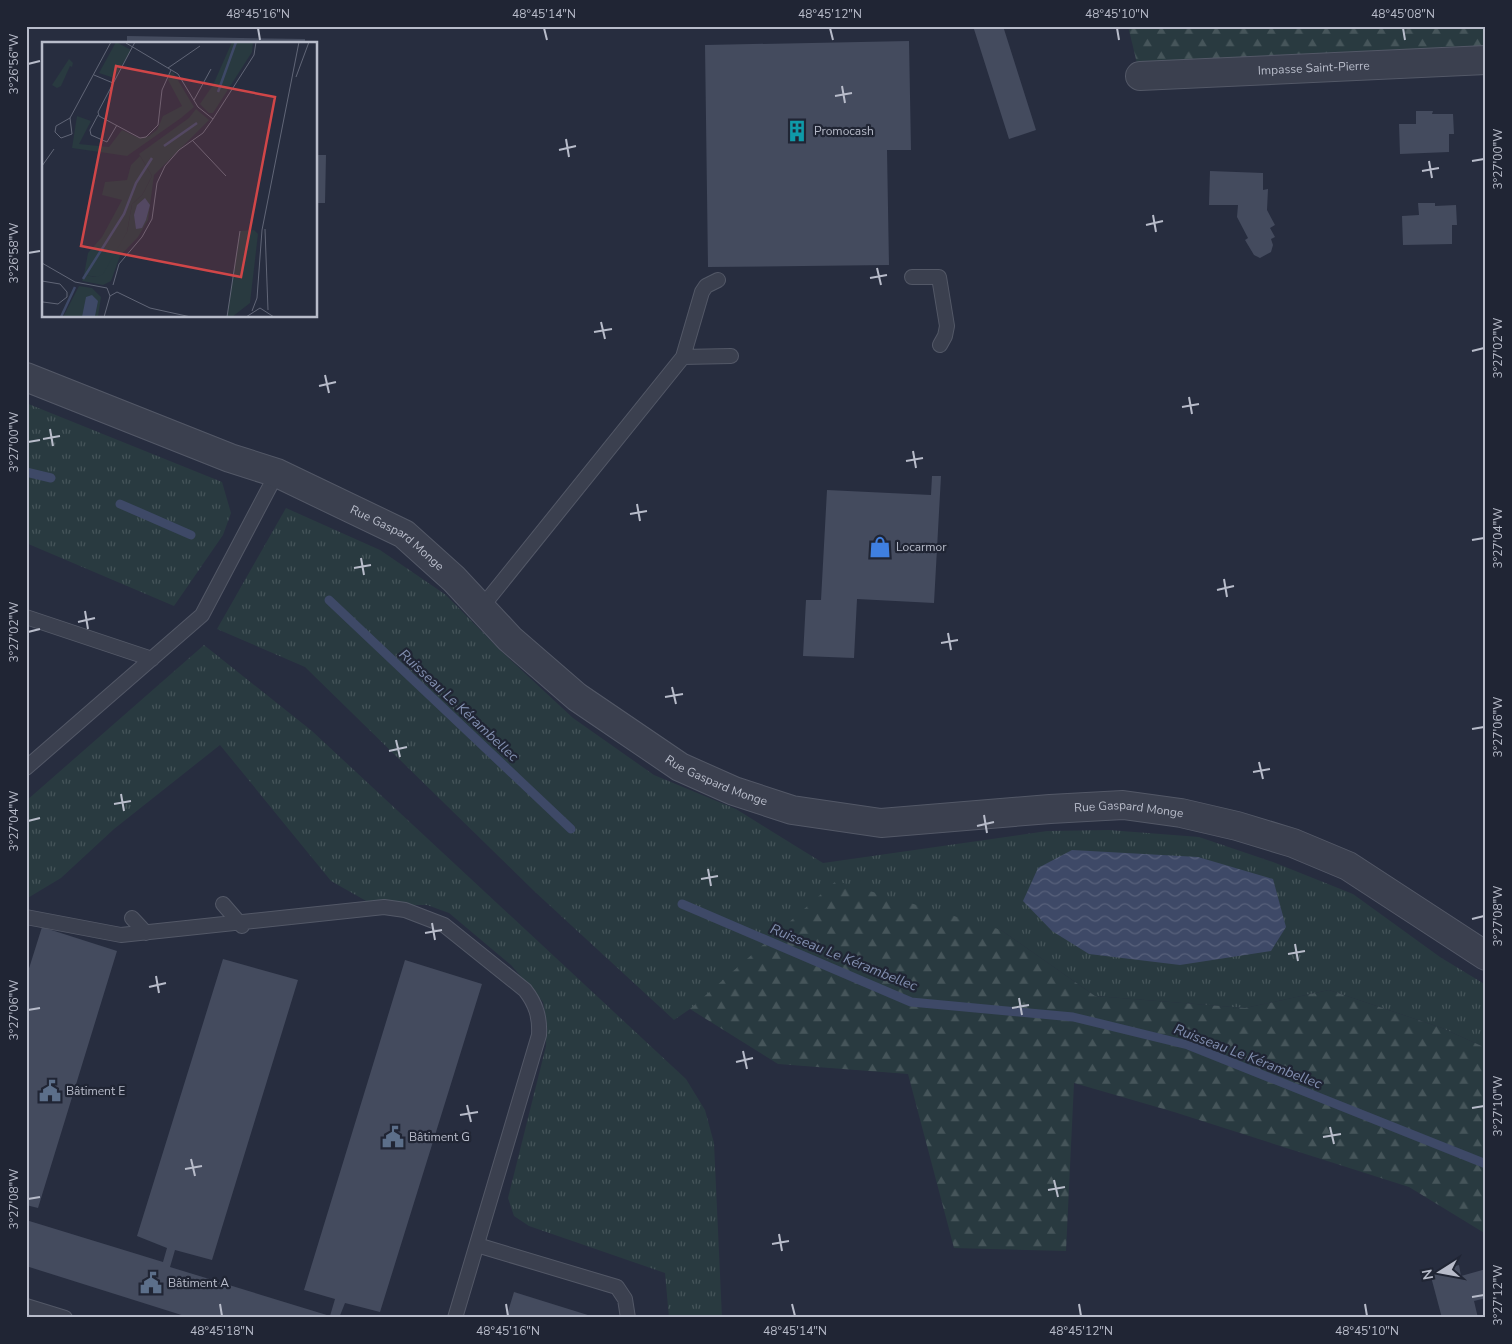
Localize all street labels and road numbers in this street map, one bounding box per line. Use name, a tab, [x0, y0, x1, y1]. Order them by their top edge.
street label: Impasse Saint-Pierre	[1257, 57, 1370, 79]
street label: Rue Gaspard Monge	[348, 501, 447, 574]
street label: Rue Gaspard Monge	[662, 751, 769, 809]
street label: Rue Gaspard Monge	[1074, 797, 1185, 821]

